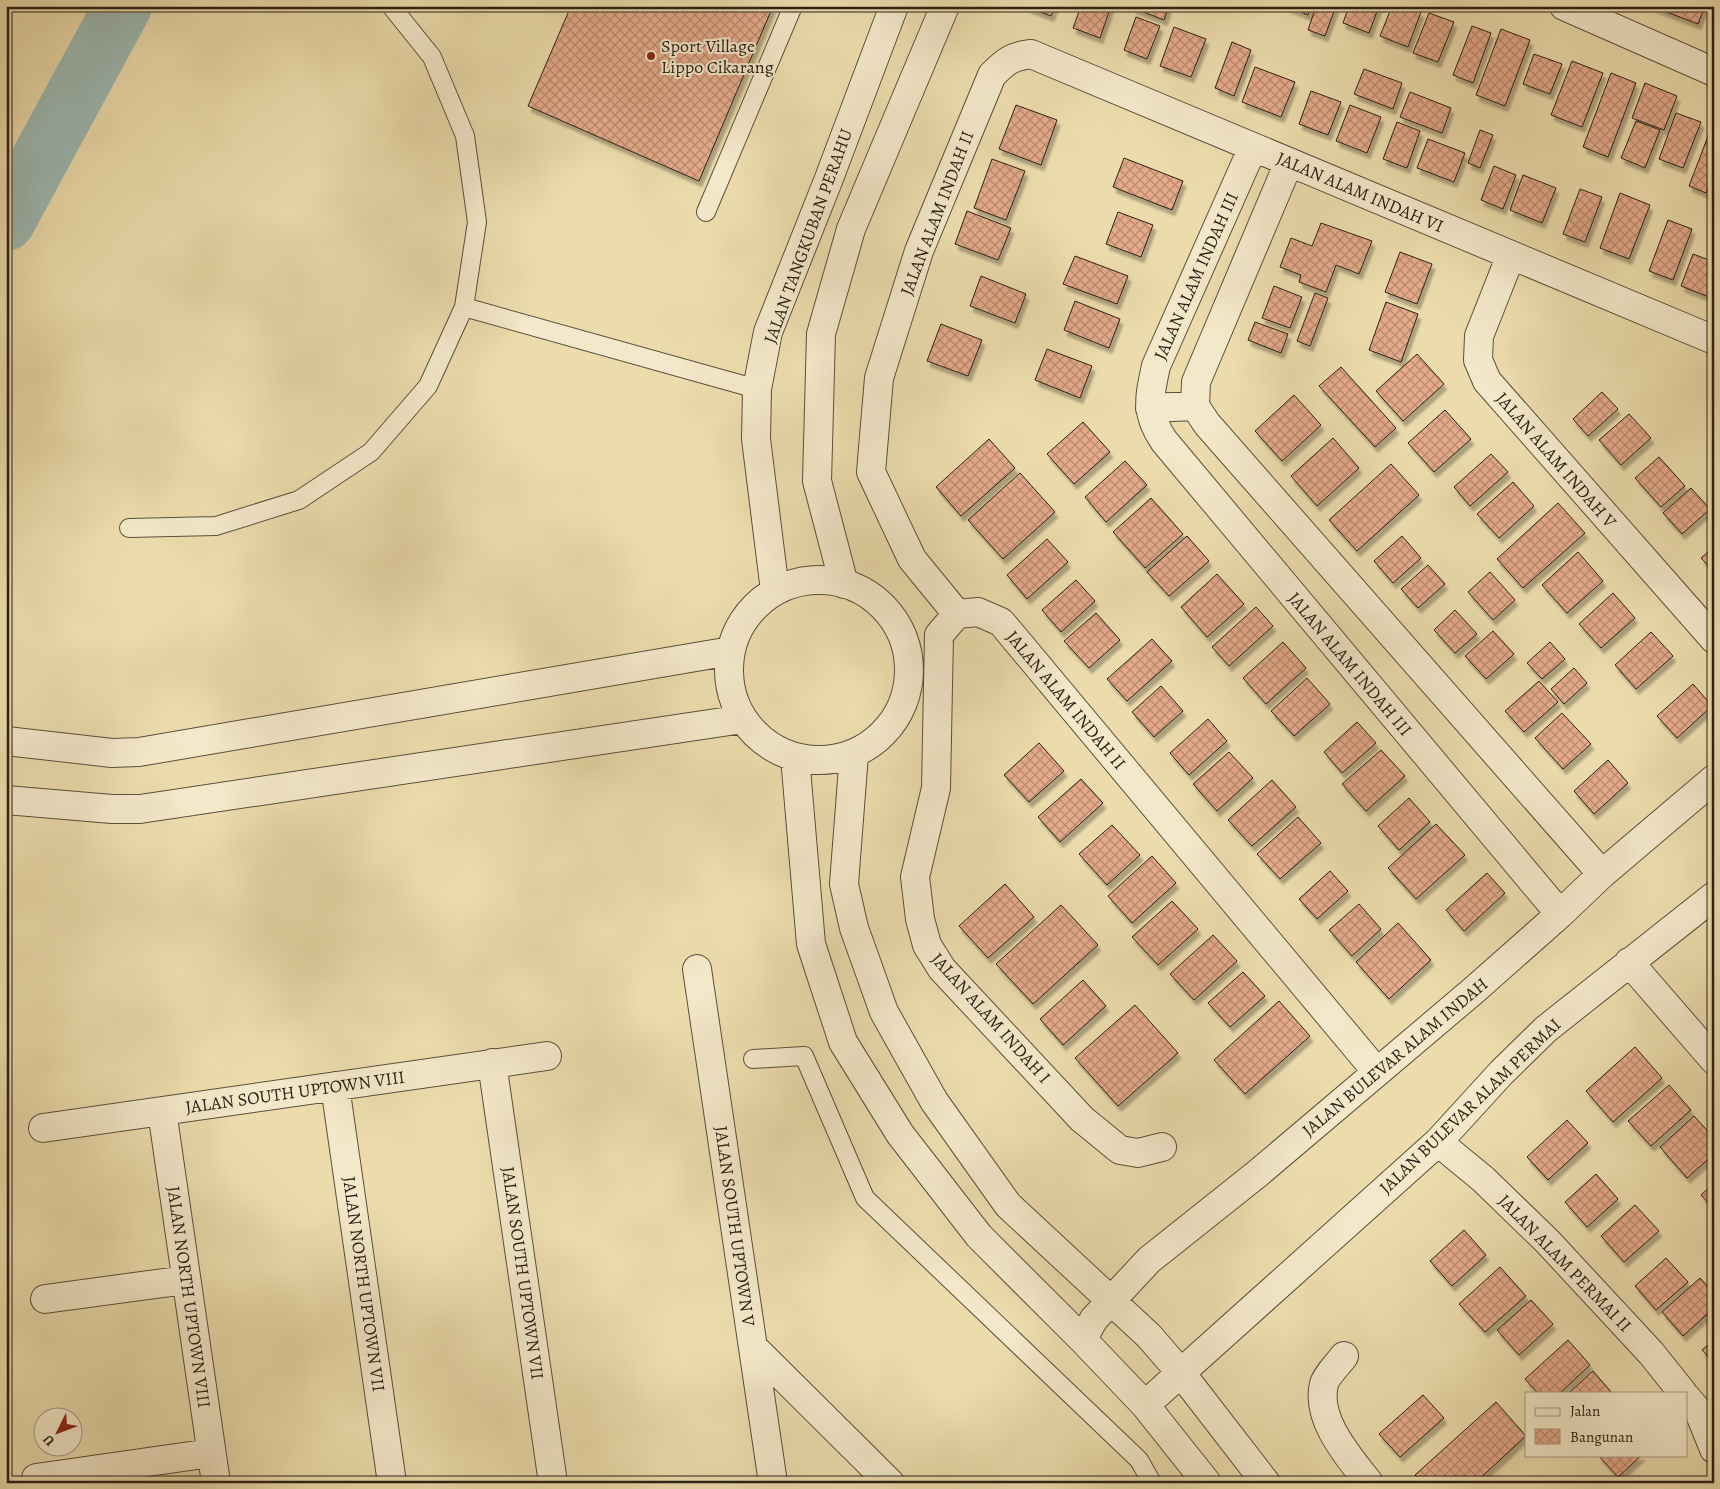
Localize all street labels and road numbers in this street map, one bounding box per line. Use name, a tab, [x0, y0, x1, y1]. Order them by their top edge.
street label: JALAN TANGKUBAN PERAHU	[758, 125, 858, 347]
street label: JALAN ALAM INDAH II	[894, 127, 980, 299]
street label: JALAN ALAM INDAH VI	[1273, 146, 1447, 238]
street label: JALAN ALAM INDAH III	[1148, 188, 1244, 364]
street label: JALAN ALAM INDAH V	[1490, 387, 1622, 533]
street label: JALAN ALAM INDAH III	[1283, 587, 1417, 741]
street label: JALAN ALAM INDAH II	[1001, 625, 1131, 775]
street label: JALAN ALAM INDAH I	[926, 947, 1056, 1089]
street label: JALAN BULEVAR ALAM INDAH	[1297, 972, 1493, 1142]
street label: JALAN BULEVAR ALAM PERMAI	[1374, 1013, 1566, 1199]
street label: JALAN SOUTH UPTOWN VIII	[184, 1065, 406, 1119]
street label: JALAN SOUTH UPTOWN V	[709, 1124, 761, 1328]
street label: JALAN SOUTH UPTOWN VII	[496, 1165, 550, 1381]
street label: JALAN NORTH UPTOWN VII	[337, 1175, 391, 1393]
street label: JALAN NORTH UPTOWN VIII	[162, 1185, 216, 1409]
street label: JALAN ALAM PERMAI II	[1493, 1189, 1637, 1337]

